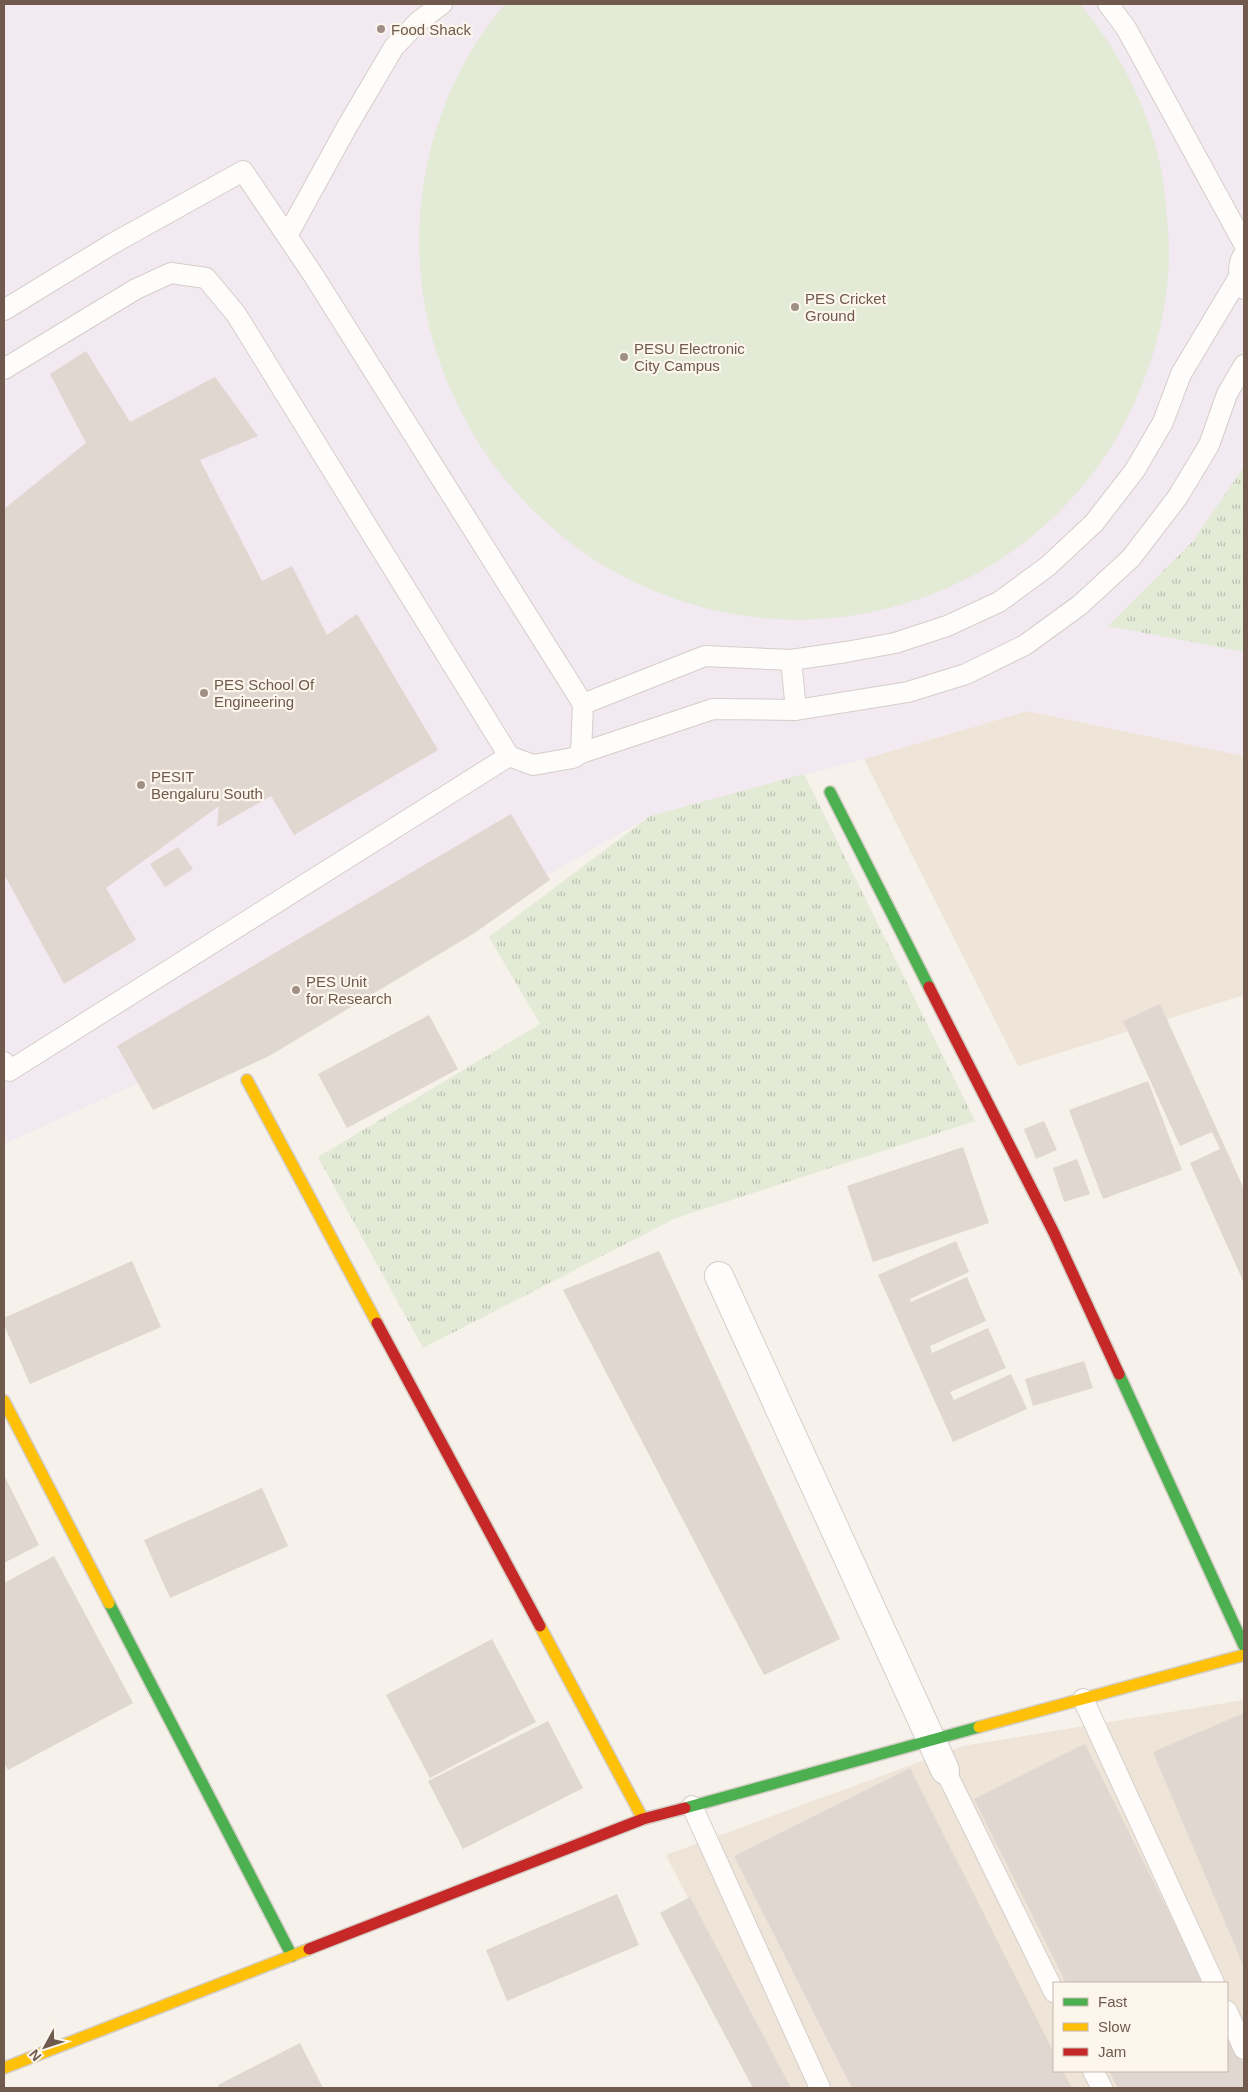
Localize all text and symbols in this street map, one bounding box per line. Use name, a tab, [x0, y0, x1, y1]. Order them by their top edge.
place label: Food Shack	[391, 21, 472, 38]
marker: Food Shack	[375, 23, 387, 35]
place label: PES Cricket Ground	[805, 290, 887, 324]
marker: PES Cricket Ground	[789, 301, 801, 313]
place label: PESU Electronic City Campus	[634, 340, 745, 374]
marker: PESU Electronic City Campus	[618, 351, 630, 363]
place label: PES School Of Engineering	[214, 676, 315, 710]
marker: PES School Of Engineering	[198, 687, 210, 699]
place label: PESIT Bengaluru South	[151, 768, 263, 802]
marker: PESIT Bengaluru South	[135, 779, 147, 791]
place label: PES Unit for Research	[306, 973, 392, 1007]
marker: PES Unit for Research	[290, 984, 302, 996]
legend	[1053, 1982, 1228, 2072]
text: Fast	[1098, 1993, 1128, 2010]
text: Slow	[1098, 2018, 1131, 2035]
north arrow	[20, 2022, 70, 2072]
text: Jam	[1098, 2043, 1126, 2060]
text: N	[26, 2046, 44, 2064]

